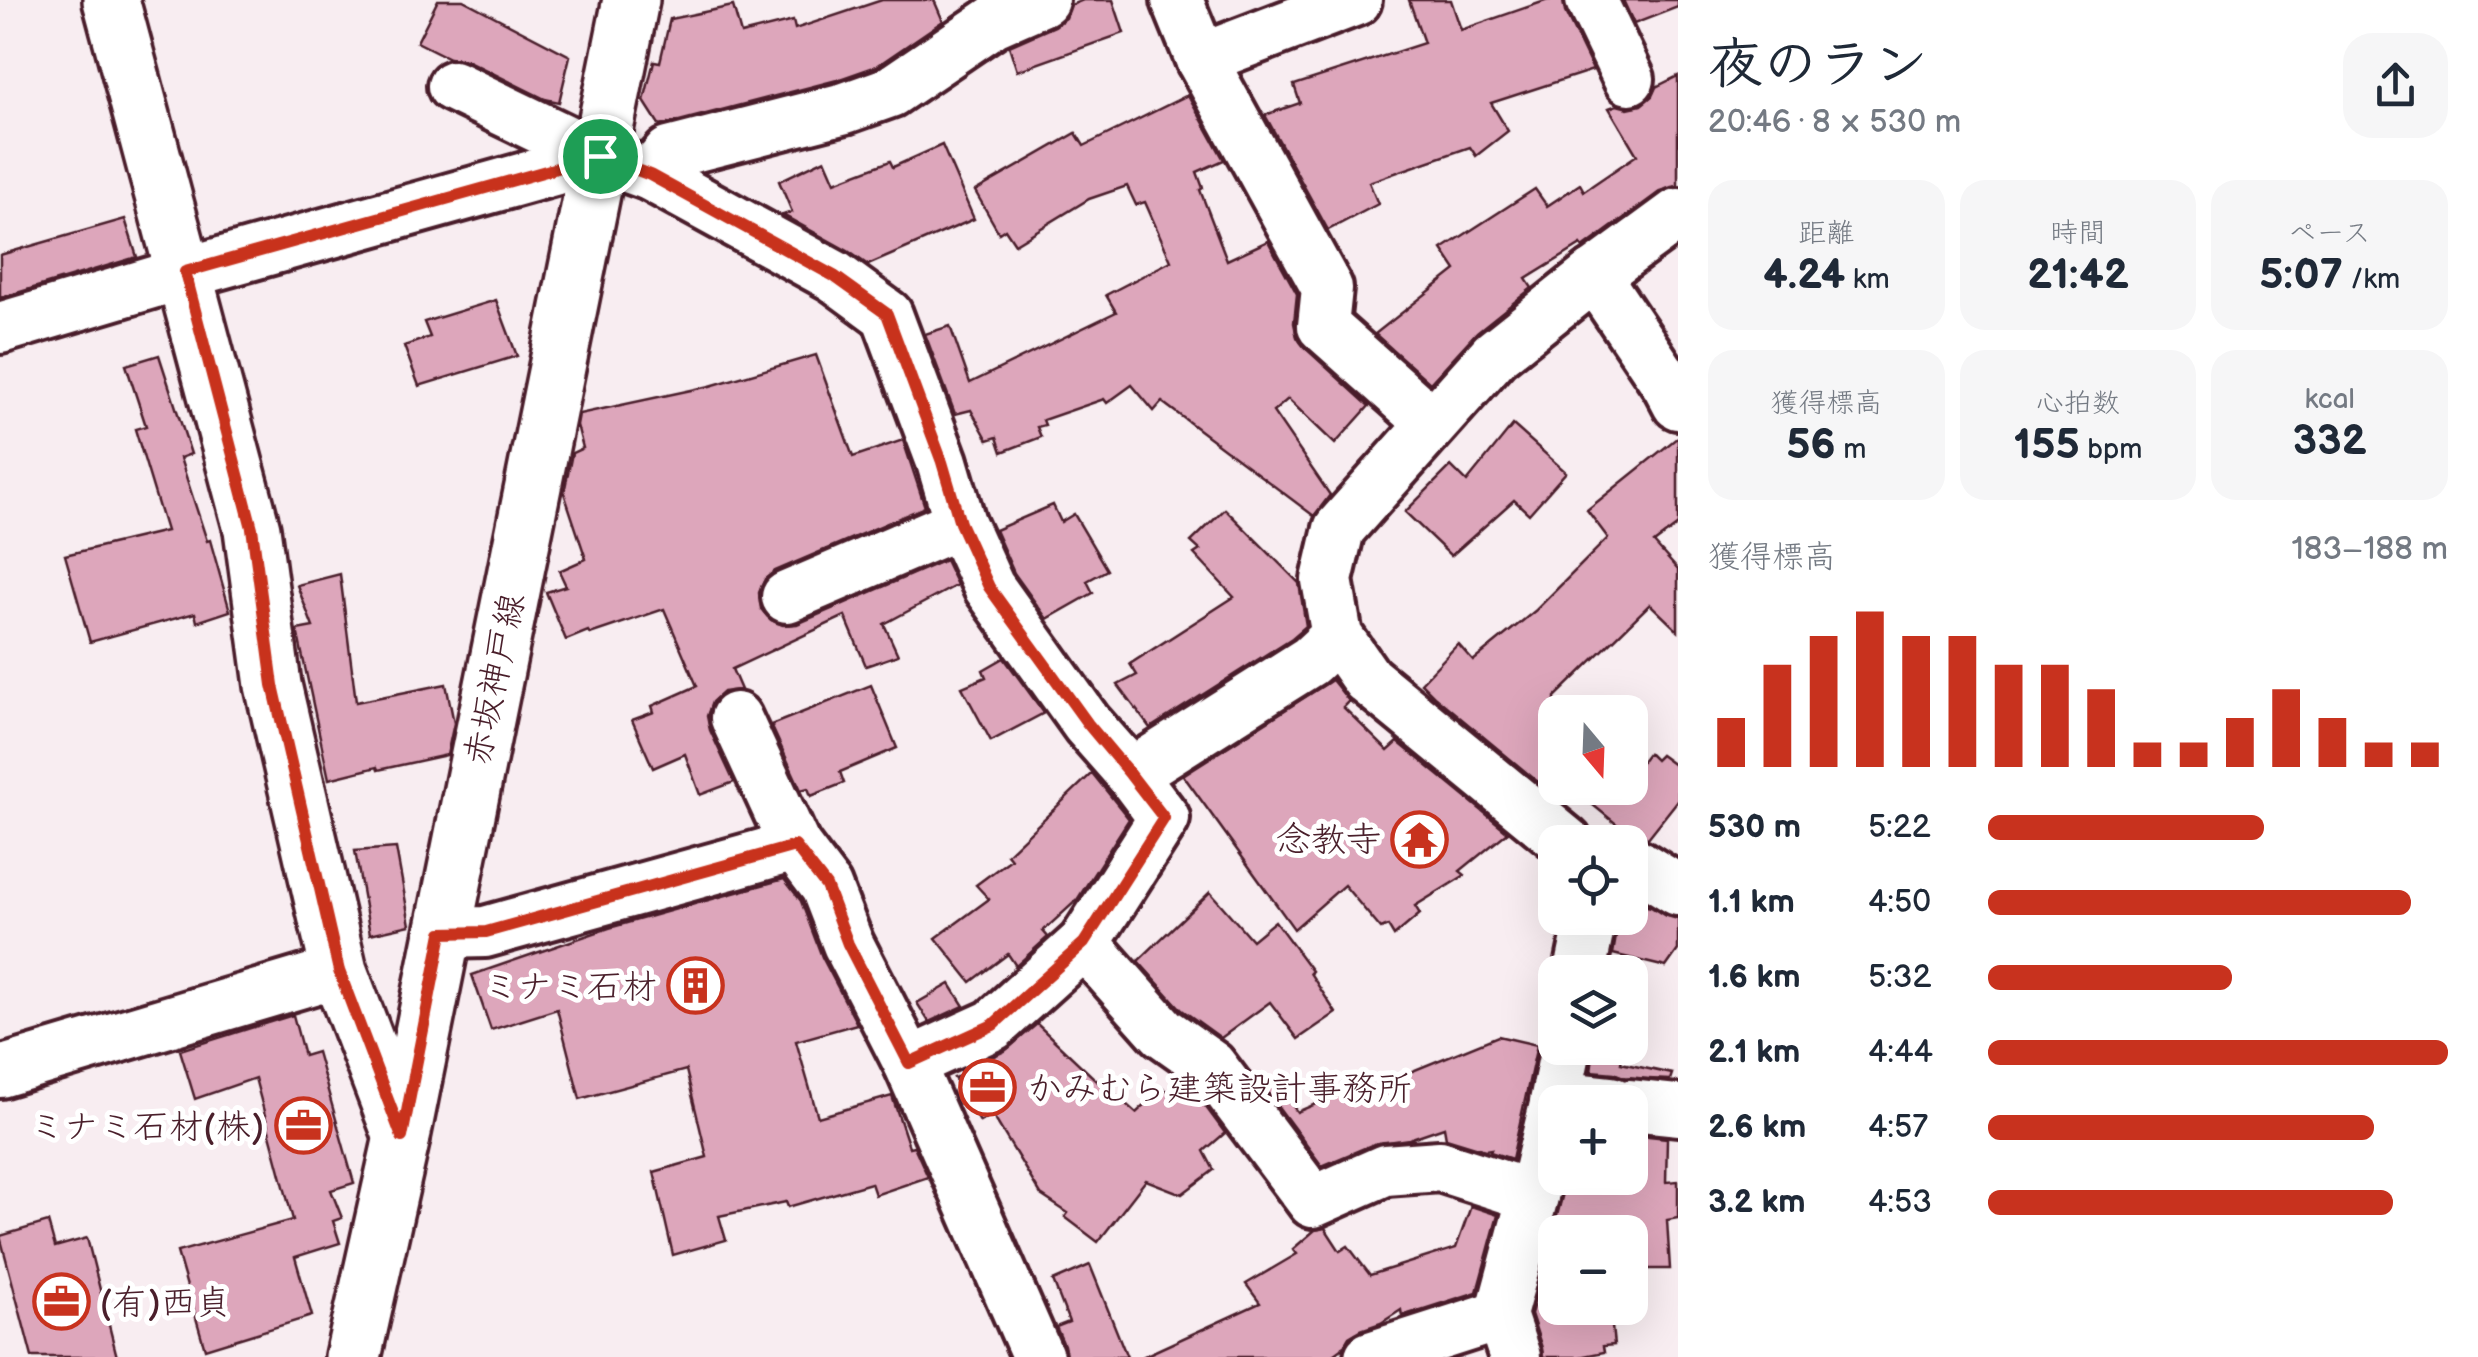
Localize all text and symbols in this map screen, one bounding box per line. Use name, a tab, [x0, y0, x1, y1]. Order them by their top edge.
text: 夜のラン	[1708, 32, 1928, 99]
button: share	[2343, 33, 2448, 138]
text: 20:46 · 8 × 530 m	[1708, 103, 1961, 142]
pin	[558, 114, 643, 199]
icon: arrive	[573, 129, 628, 184]
text: 距離	[1798, 217, 1854, 250]
text: 時間	[2050, 217, 2106, 250]
text: ペース	[2289, 217, 2371, 250]
text: 4.24	[1763, 250, 1845, 301]
text: 21:42	[2027, 250, 2129, 301]
text: 5:07	[2259, 250, 2343, 301]
text: km	[1845, 263, 1890, 296]
text: /km	[2343, 263, 2400, 296]
text: kcal	[2305, 383, 2355, 416]
text: 獲得標高	[1770, 387, 1882, 420]
text: 心拍数	[2036, 387, 2120, 420]
text: 332	[2293, 416, 2367, 467]
text: 56	[1786, 420, 1836, 471]
text: 155	[2014, 420, 2080, 471]
text: m	[1836, 433, 1867, 466]
text: bpm	[2080, 433, 2142, 466]
text: 183–188 m	[2291, 530, 2448, 569]
text: 獲得標高	[1708, 538, 1836, 577]
street label: 赤坂神戸線	[456, 589, 535, 769]
north arrow	[1538, 695, 1648, 805]
map controls	[1538, 695, 1648, 1325]
text: 530 m	[1708, 808, 1801, 847]
text: 5:22	[1868, 808, 1931, 847]
temple icon: 念教寺	[1390, 809, 1450, 869]
place label: 念教寺	[1276, 819, 1381, 862]
button: locate	[1538, 825, 1648, 935]
text: 1.1 km	[1708, 883, 1795, 922]
text: 4:50	[1868, 883, 1931, 922]
button: layers	[1538, 955, 1648, 1065]
building icon: ミナミ石材	[666, 956, 726, 1016]
text: 1.6 km	[1708, 958, 1801, 997]
text: 5:32	[1868, 958, 1931, 997]
place label: ミナミ石材	[483, 966, 657, 1009]
text: 2.1 km	[1708, 1033, 1800, 1072]
text: 4:44	[1868, 1033, 1933, 1072]
office icon: かみむら建築設計事務所	[958, 1058, 1018, 1118]
place label: かみむら建築設計事務所	[1027, 1068, 1412, 1111]
button: +	[1538, 1085, 1648, 1195]
office icon: ミナミ石材(株)	[273, 1096, 333, 1156]
place label: ミナミ石材(株)	[29, 1106, 264, 1149]
text: 2.6 km	[1708, 1108, 1806, 1147]
text: 4:57	[1868, 1108, 1928, 1147]
text: 3.2 km	[1708, 1183, 1806, 1222]
text: 4:53	[1868, 1183, 1932, 1222]
button: −	[1538, 1215, 1648, 1325]
office icon: (有)西貞	[31, 1272, 91, 1332]
place label: (有)西貞	[100, 1282, 231, 1325]

